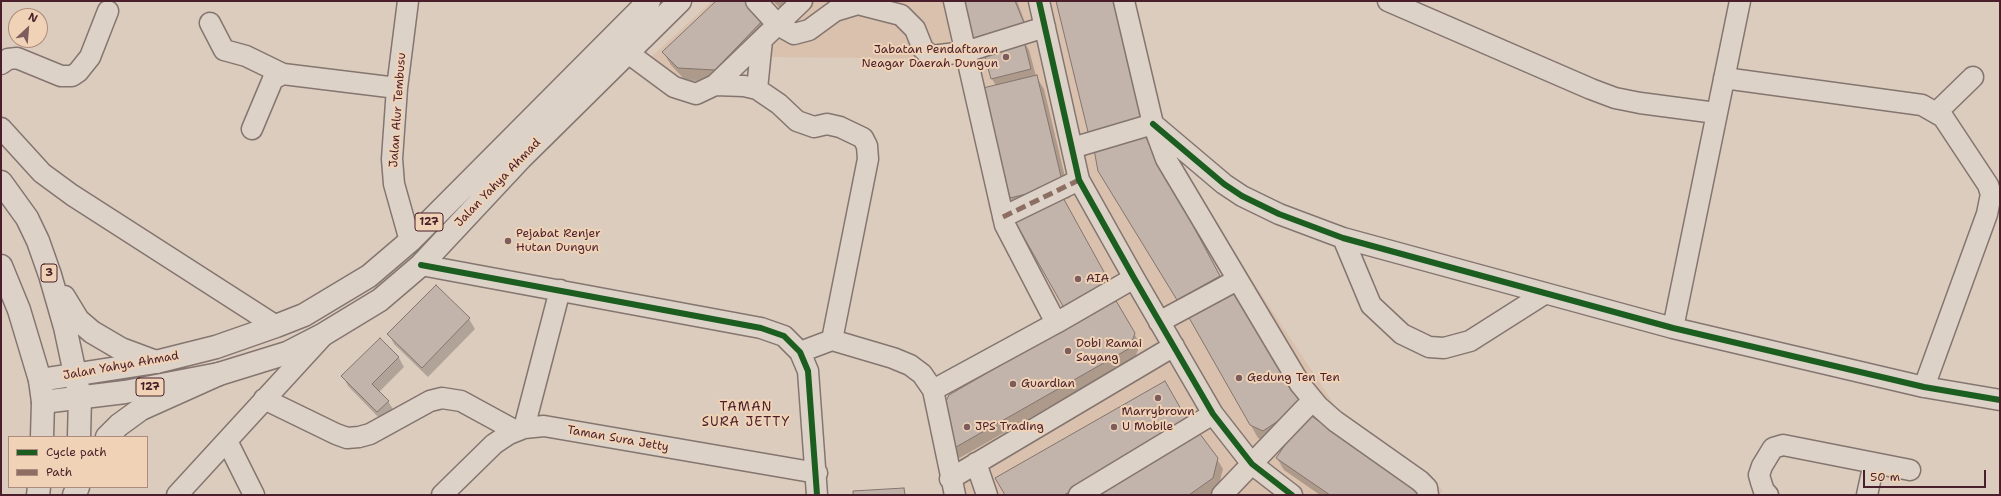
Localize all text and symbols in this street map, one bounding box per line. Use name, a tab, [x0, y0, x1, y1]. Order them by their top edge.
north arrow	[8, 8, 48, 48]
text: N	[26, 9, 40, 26]
place label: Jabatan Pendaftaran Neagar Daerah Dungun	[861, 43, 998, 71]
street label: Jalan Alur Tembusu	[387, 52, 409, 168]
marker: Jabatan Pendaftaran Neagar Daerah Dungun	[1001, 52, 1011, 62]
street label: Jalan Yahya Ahmad	[452, 136, 544, 230]
road number: 127	[415, 213, 443, 231]
place label: Pejabat Renjer Hutan Dungun	[516, 227, 601, 255]
marker: Pejabat Renjer Hutan Dungun	[503, 236, 513, 246]
road number: 3	[41, 264, 57, 282]
place label: AIA	[1086, 272, 1109, 286]
marker: AIA	[1073, 274, 1083, 284]
place label: Dobi Ramai Sayang	[1076, 337, 1142, 365]
marker: Dobi Ramai Sayang	[1063, 346, 1073, 356]
street label: Jalan Yahya Ahmad	[62, 349, 180, 383]
place label: Gedung Ten Ten	[1247, 371, 1340, 385]
marker: Gedung Ten Ten	[1234, 373, 1244, 383]
place label: Guardian	[1021, 377, 1075, 391]
road number: 127	[136, 378, 164, 396]
marker: Guardian	[1008, 379, 1018, 389]
marker: Marrybrown	[1153, 393, 1163, 403]
district label: TAMAN SURA JETTY	[702, 400, 790, 431]
place label: Marrybrown	[1121, 405, 1195, 419]
place label: JPS Trading	[975, 420, 1044, 434]
place label: U Mobile	[1122, 420, 1173, 434]
marker: JPS Trading	[962, 422, 972, 432]
marker: U Mobile	[1109, 422, 1119, 432]
street label: Taman Sura Jetty	[566, 423, 670, 455]
legend	[8, 436, 148, 488]
text: Cycle path	[46, 444, 107, 460]
scale bar	[1865, 462, 1988, 488]
text: Path	[46, 464, 72, 480]
text: 50 m	[1870, 469, 1900, 485]

